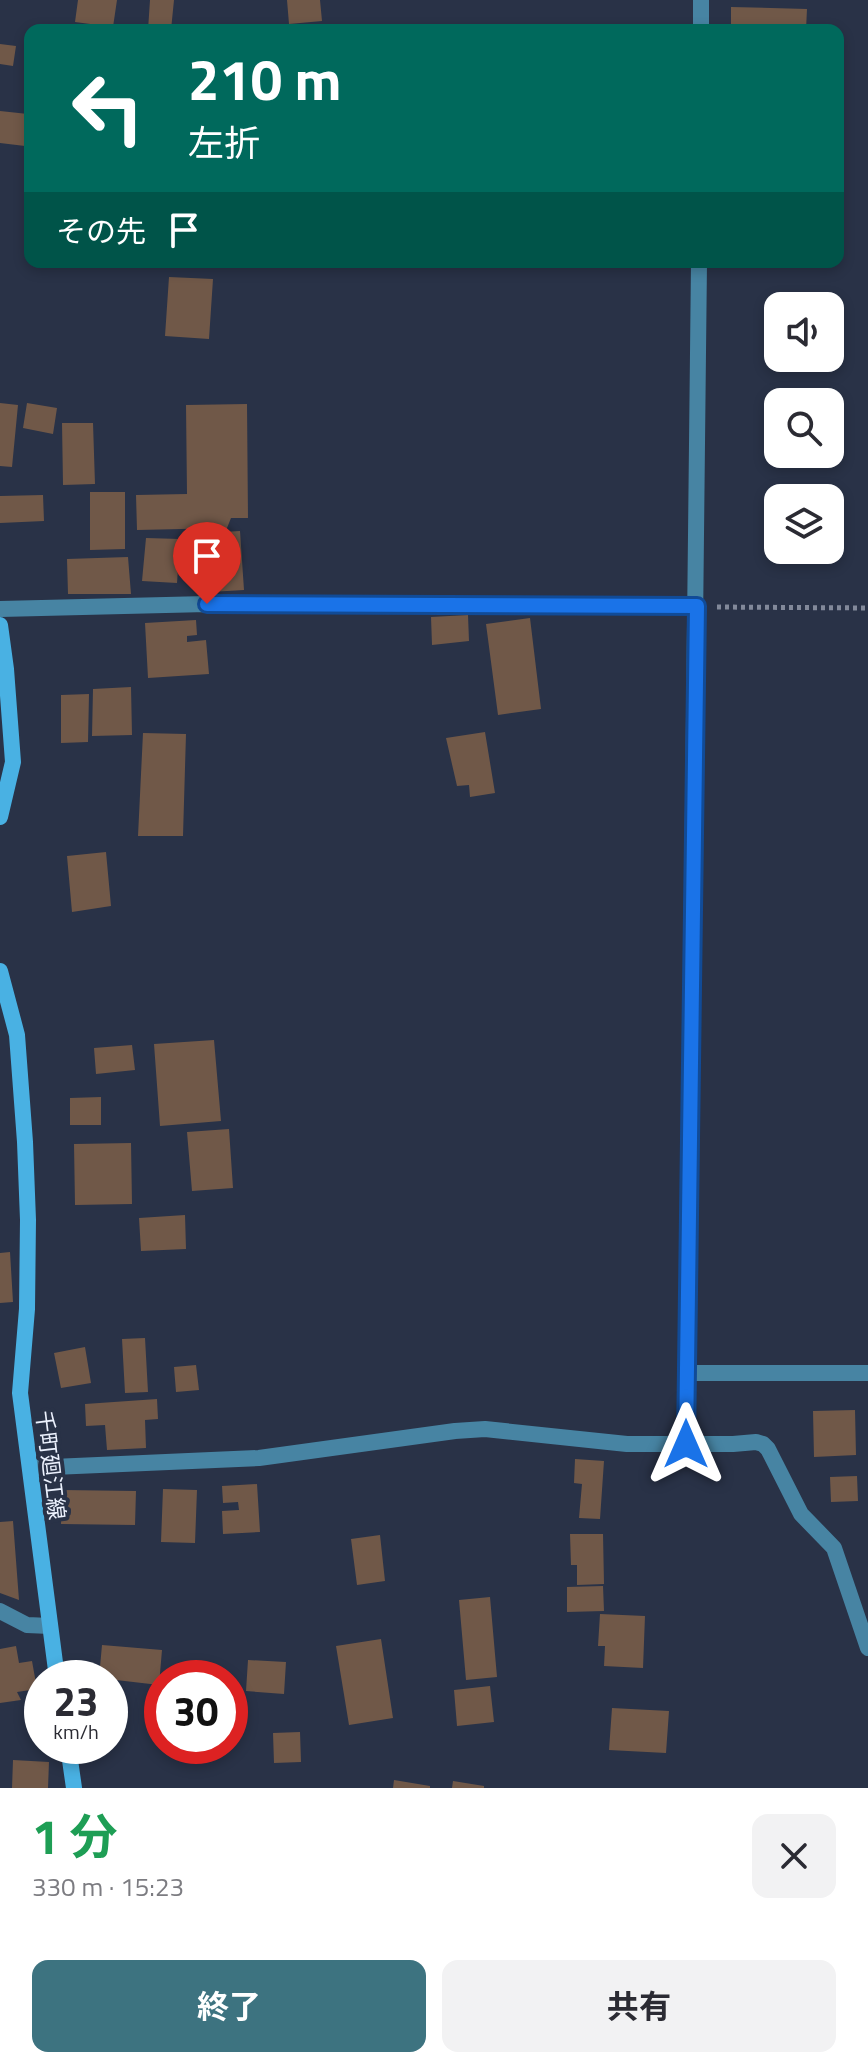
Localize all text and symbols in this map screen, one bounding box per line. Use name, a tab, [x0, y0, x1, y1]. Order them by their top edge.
text: 210 m	[188, 37, 341, 122]
icon: left	[56, 56, 160, 160]
text: 左折	[188, 115, 260, 170]
text: その先	[56, 208, 146, 254]
icon: arrive	[162, 208, 206, 252]
map controls	[764, 292, 844, 564]
button: sound	[764, 292, 844, 372]
button: search	[764, 388, 844, 468]
button: layers	[764, 484, 844, 564]
pin	[173, 522, 241, 604]
icon: arrive	[185, 534, 229, 578]
position arrow	[644, 1402, 728, 1486]
street label: 千町廻江線	[27, 1408, 75, 1522]
speed limit sign: 30	[144, 1660, 248, 1764]
text: 23	[54, 1671, 98, 1732]
text: km/h	[53, 1716, 99, 1747]
text: 1 分	[32, 1800, 117, 1873]
button: close	[752, 1814, 836, 1898]
text: 330 m · 15:23	[32, 1867, 184, 1906]
button: 終了	[32, 1960, 426, 2052]
button: 共有	[442, 1960, 836, 2052]

